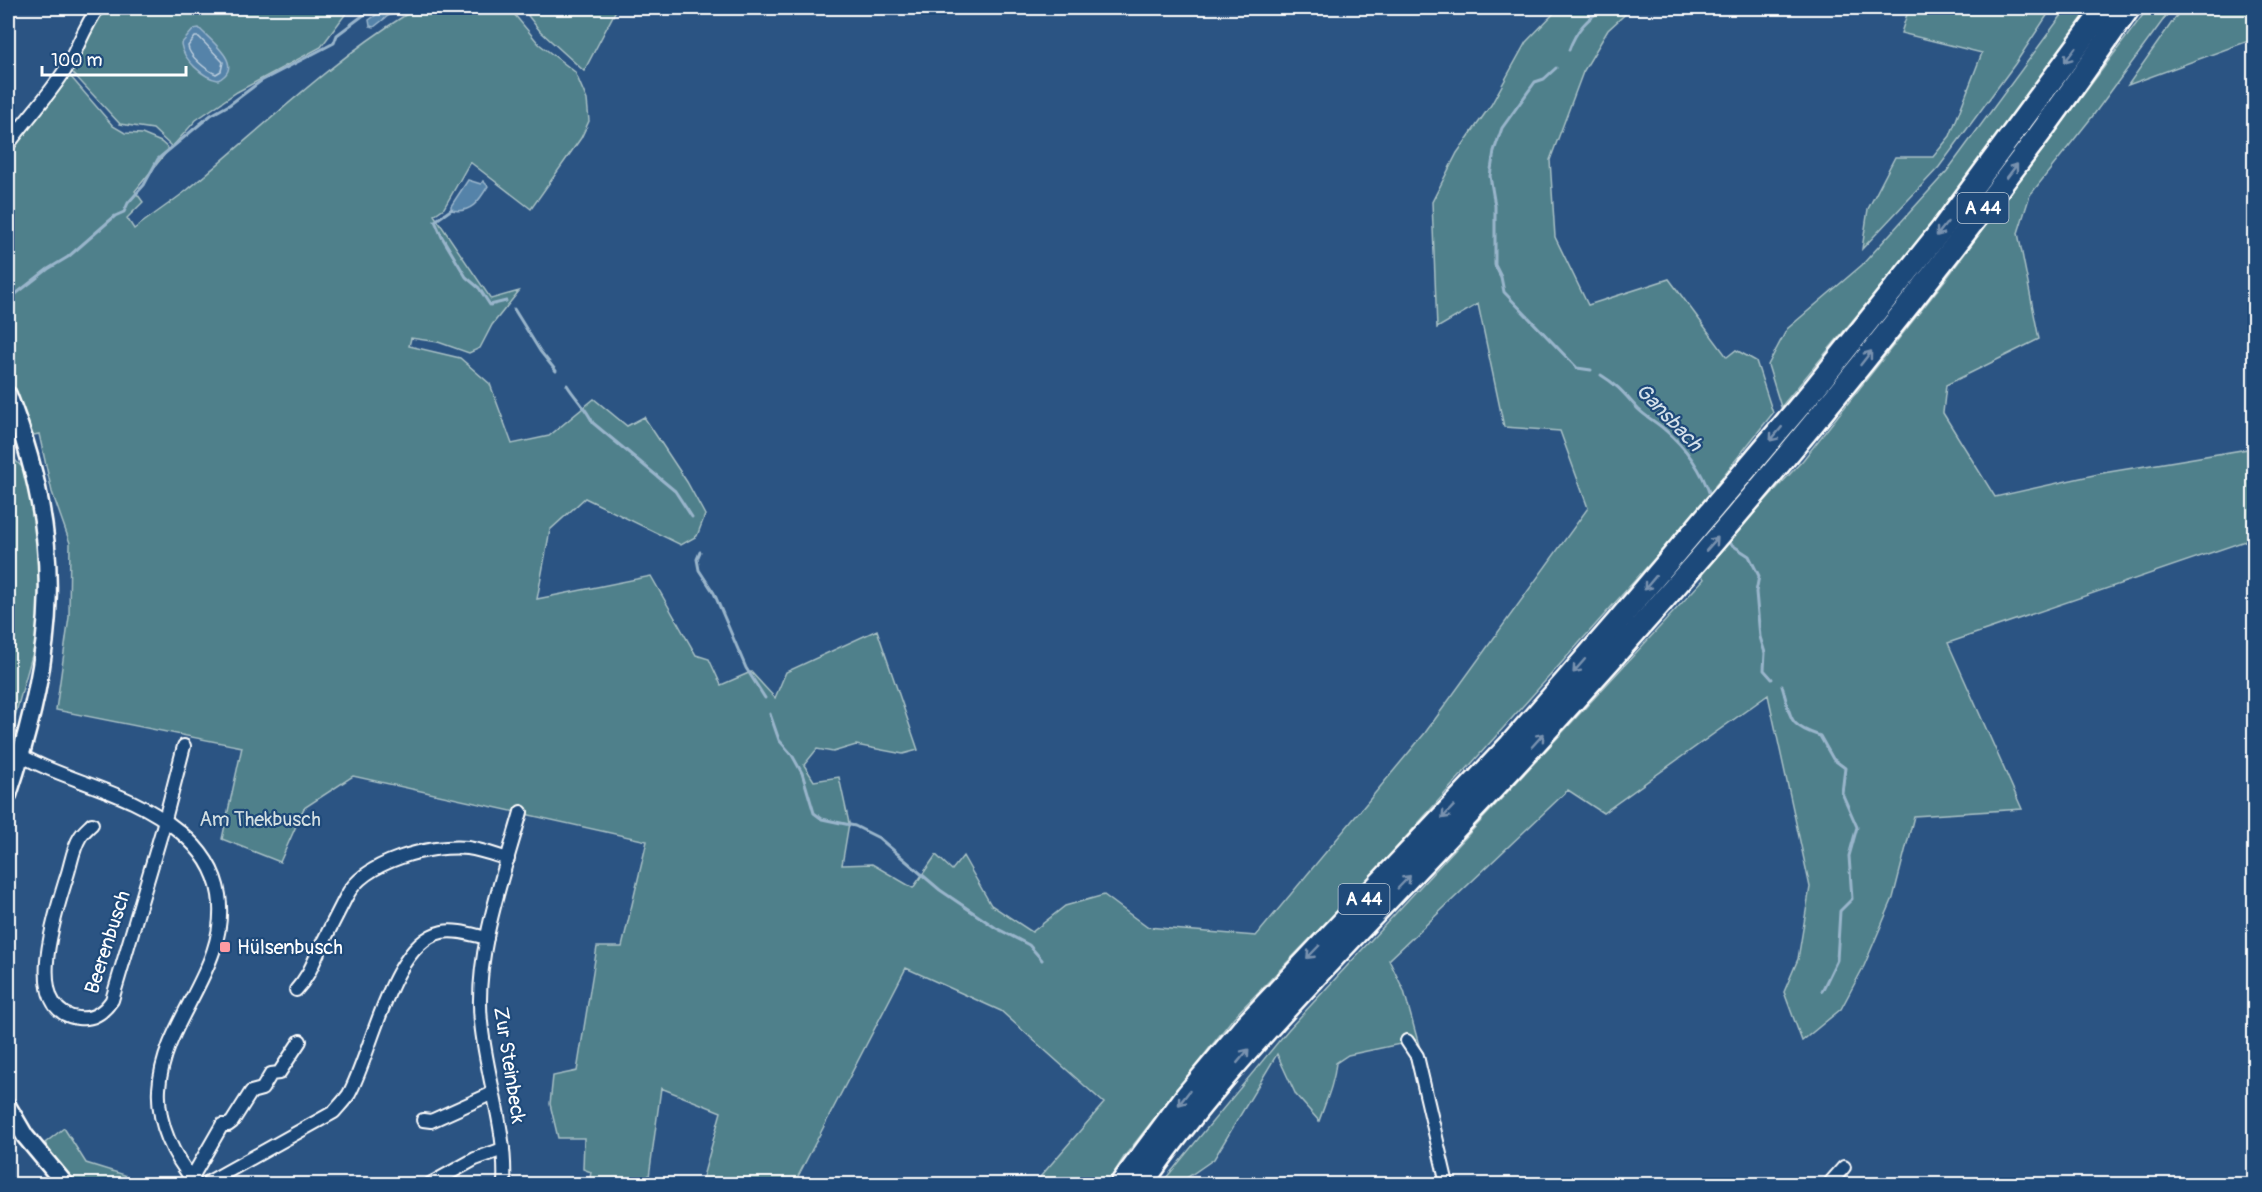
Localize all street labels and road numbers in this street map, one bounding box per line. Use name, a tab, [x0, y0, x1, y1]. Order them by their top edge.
road number: A 44	[1958, 193, 2008, 223]
road number: A 44	[1338, 884, 1390, 914]
street label: Beerenbusch	[79, 887, 136, 997]
street label: Zur Steinbeck	[488, 1005, 531, 1126]

